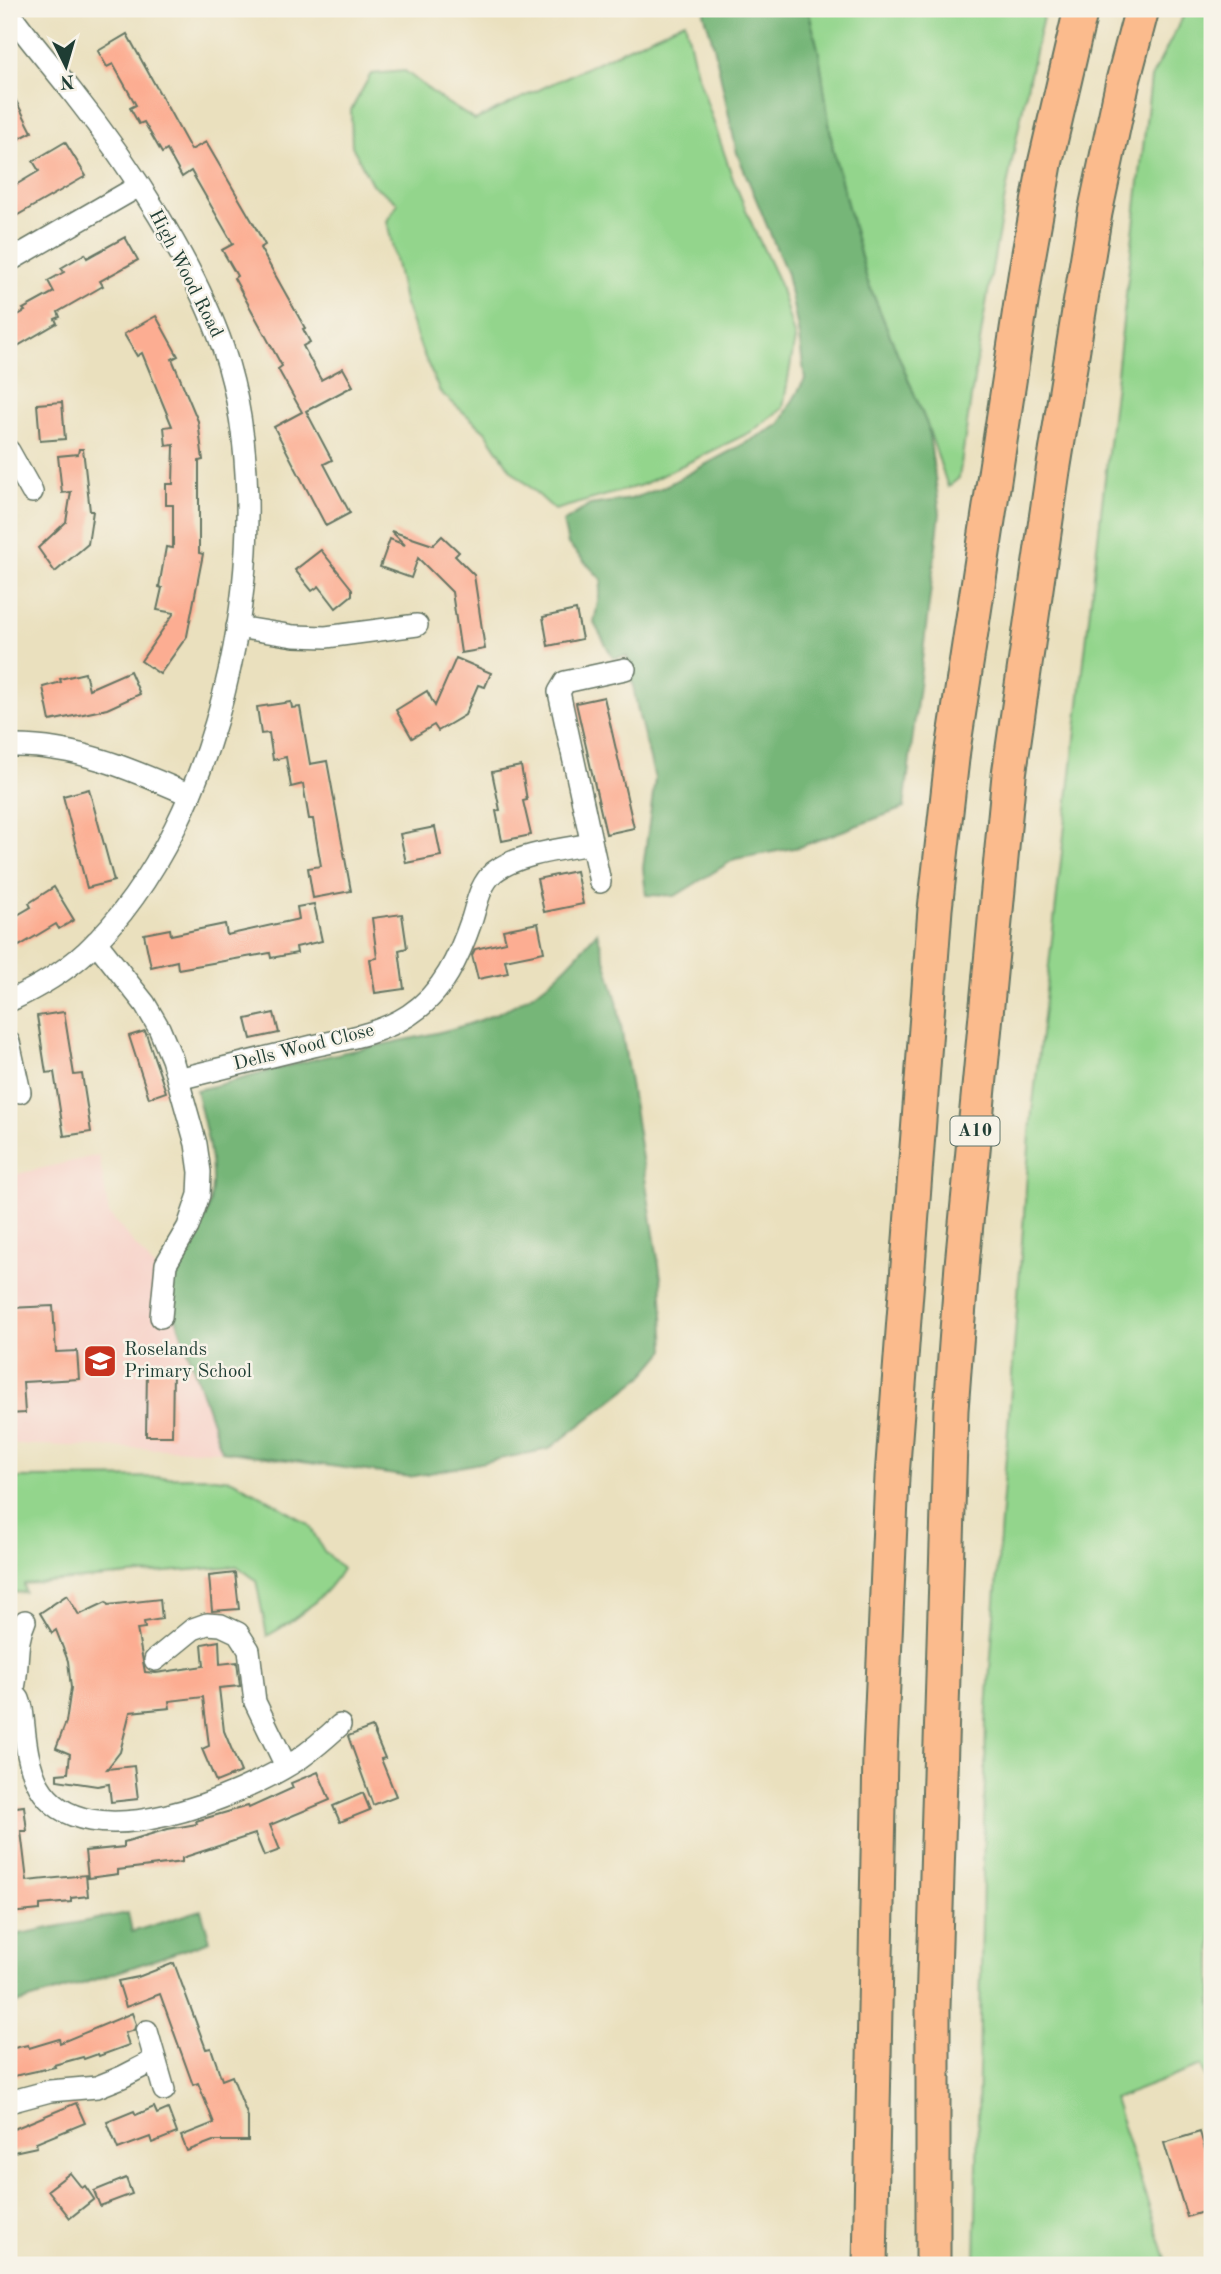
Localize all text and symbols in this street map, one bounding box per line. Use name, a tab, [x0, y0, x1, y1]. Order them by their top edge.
north arrow	[32, 32, 102, 102]
text: N	[59, 70, 75, 91]
street label: High Wood Road	[145, 207, 225, 341]
street label: Dells Wood Close	[232, 1021, 376, 1075]
road number: A10	[950, 1116, 1000, 1146]
place label: Roselands Primary School	[124, 1341, 252, 1382]
school or university icon: Roselands Primary School	[81, 1342, 119, 1380]

